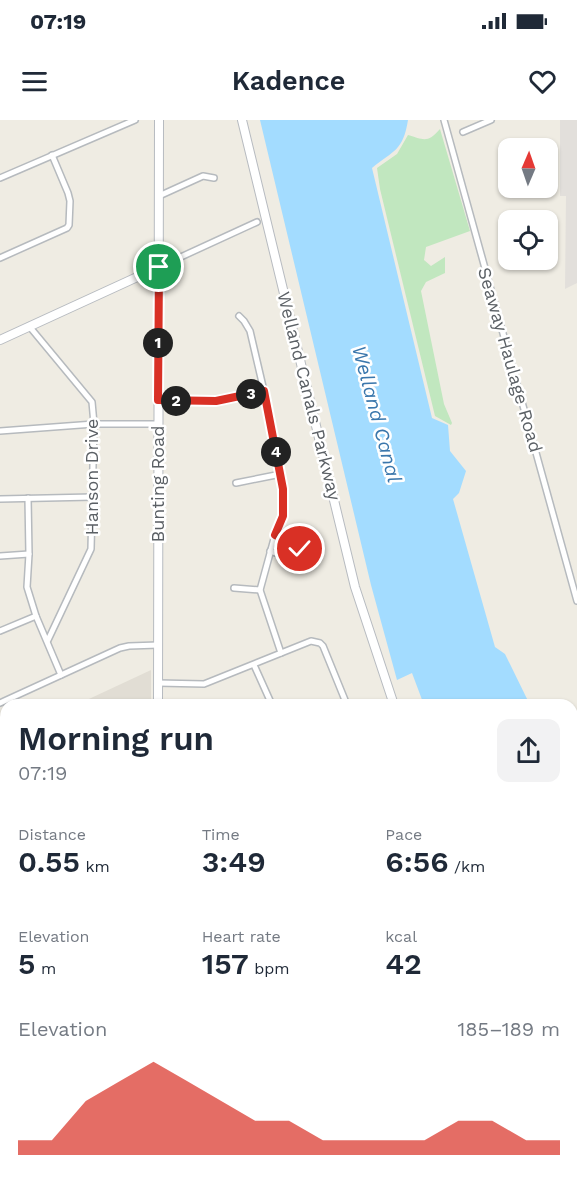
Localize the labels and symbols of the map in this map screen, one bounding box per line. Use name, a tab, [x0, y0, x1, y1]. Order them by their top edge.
north arrow	[498, 138, 558, 198]
pin	[133, 241, 184, 292]
street label: Seaway Haulage Road	[474, 265, 547, 455]
street label: Welland Canals Parkway	[273, 289, 346, 503]
pin: 1	[143, 328, 173, 358]
water label: Welland Canal	[347, 343, 407, 485]
pin: 3	[236, 379, 266, 409]
pin: 2	[161, 386, 191, 416]
street label: Hanson Drive	[81, 419, 102, 535]
street label: Bunting Road	[147, 426, 168, 543]
pin: 4	[261, 437, 291, 467]
pin	[274, 523, 325, 574]

